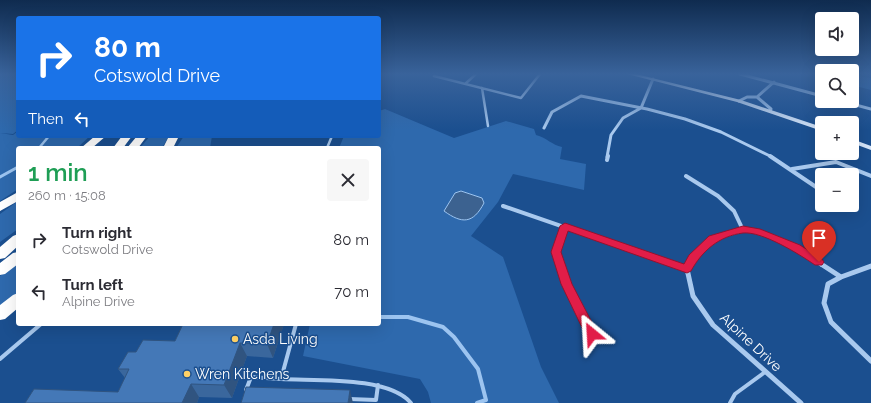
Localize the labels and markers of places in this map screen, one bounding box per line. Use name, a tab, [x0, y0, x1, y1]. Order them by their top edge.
pin	[802, 221, 836, 262]
place label: Asda Living	[243, 331, 318, 347]
marker: Asda Living	[230, 334, 240, 344]
place label: Wren Kitchens	[195, 366, 290, 382]
marker: Wren Kitchens	[182, 369, 192, 379]

